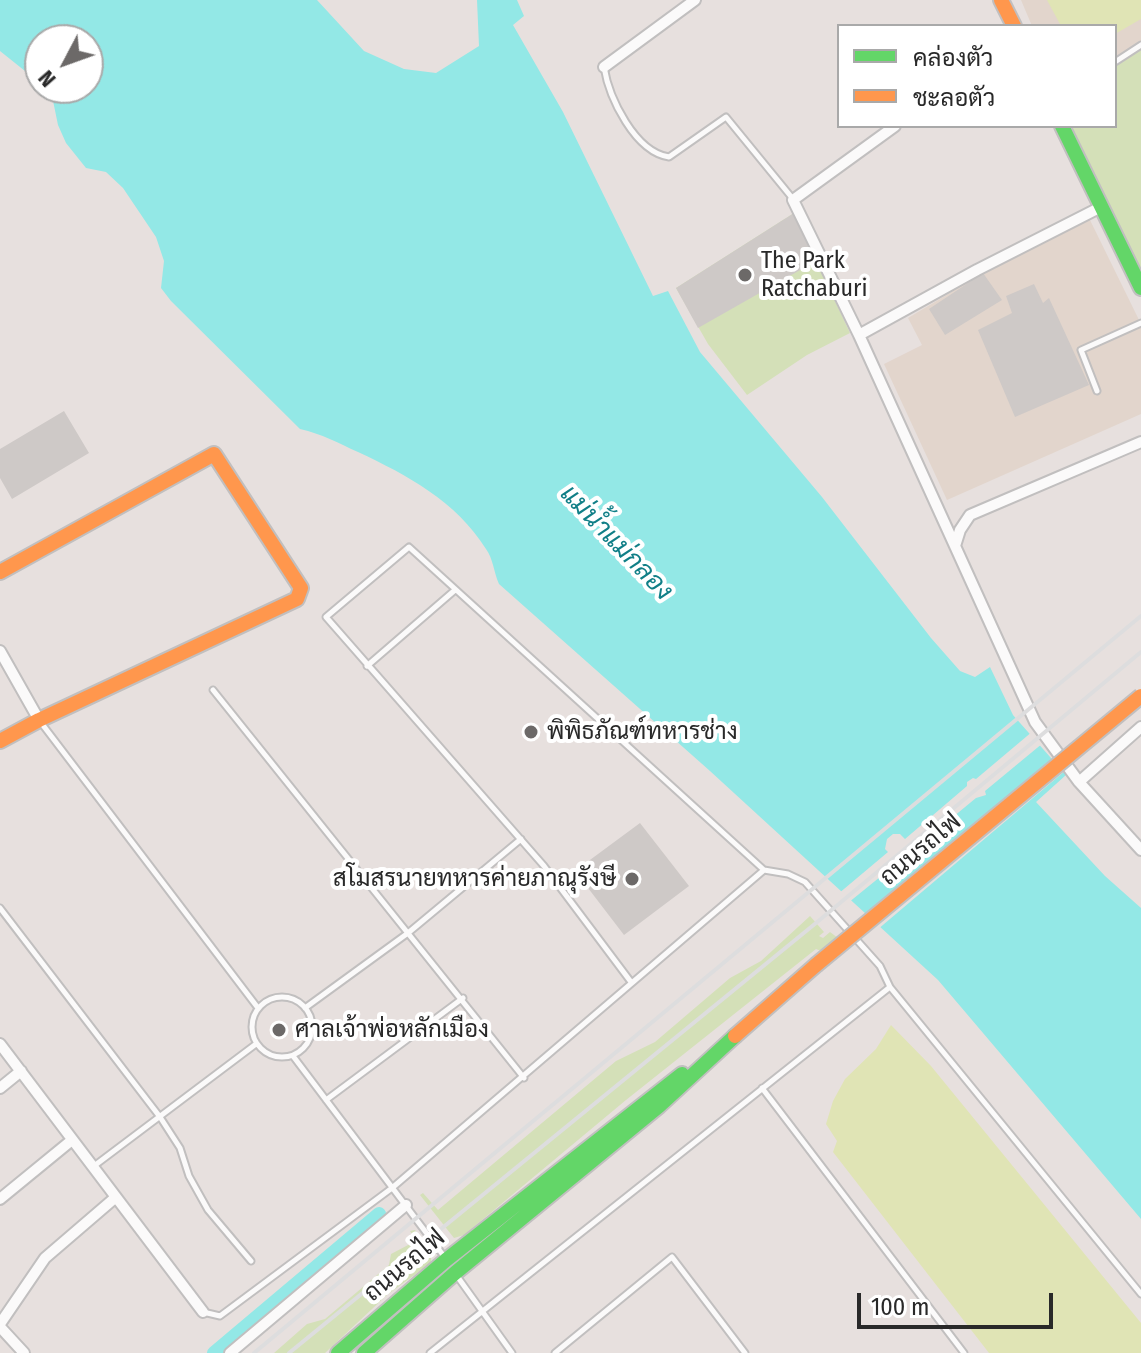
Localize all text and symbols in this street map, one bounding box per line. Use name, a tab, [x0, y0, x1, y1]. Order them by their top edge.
north arrow	[24, 24, 104, 104]
legend	[837, 24, 1117, 128]
text: คล่องตัว	[913, 44, 993, 72]
text: N	[33, 65, 62, 93]
text: ชะลอตัว	[913, 84, 995, 112]
place label: The Park Ratchaburi	[761, 247, 868, 303]
marker: The Park Ratchaburi	[736, 266, 754, 284]
water label: แม่น้ำแม่กลอง	[553, 479, 679, 607]
place label: พิพิธภัณฑ์ทหารช่าง	[547, 718, 738, 746]
marker: พิพิธภัณฑ์ทหารช่าง	[522, 723, 540, 741]
street label: ถนนรถไฟ	[875, 808, 967, 892]
place label: สโมสรนายทหารค่ายภาณุรังษี	[333, 865, 616, 893]
marker: สโมสรนายทหารค่ายภาณุรังษี	[623, 870, 641, 888]
place label: ศาลเจ้าพ่อหลักเมือง	[295, 1016, 489, 1044]
marker: ศาลเจ้าพ่อหลักเมือง	[270, 1021, 288, 1039]
street label: ถนนรถไฟ	[359, 1224, 451, 1308]
scale bar	[861, 1277, 1057, 1327]
text: 100 m	[871, 1293, 929, 1321]

